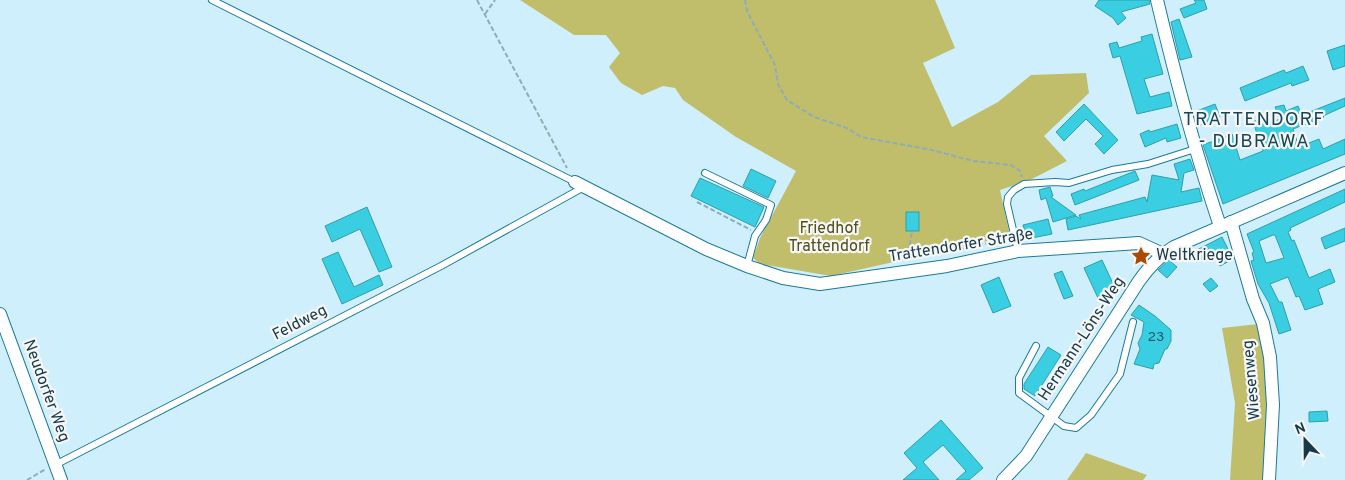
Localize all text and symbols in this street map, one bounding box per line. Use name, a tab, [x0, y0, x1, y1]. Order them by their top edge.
district label: TRATTENDORF - DUBRAWA	[1183, 108, 1325, 154]
park label: Friedhof Trattendorf	[788, 219, 870, 257]
street label: Trattendorfer Straße	[887, 225, 1035, 267]
place icon: Weltkriege	[1130, 245, 1152, 267]
place label: Weltkriege	[1156, 246, 1233, 266]
street label: Hermann-Löns-Weg	[1034, 273, 1130, 405]
street label: Feldweg	[269, 301, 331, 345]
house number: 23	[1148, 329, 1165, 346]
street label: Neudorfer Weg	[18, 337, 74, 445]
street label: Wiesenweg	[1239, 339, 1265, 421]
north arrow	[1280, 415, 1330, 465]
text: N	[1293, 420, 1309, 439]

